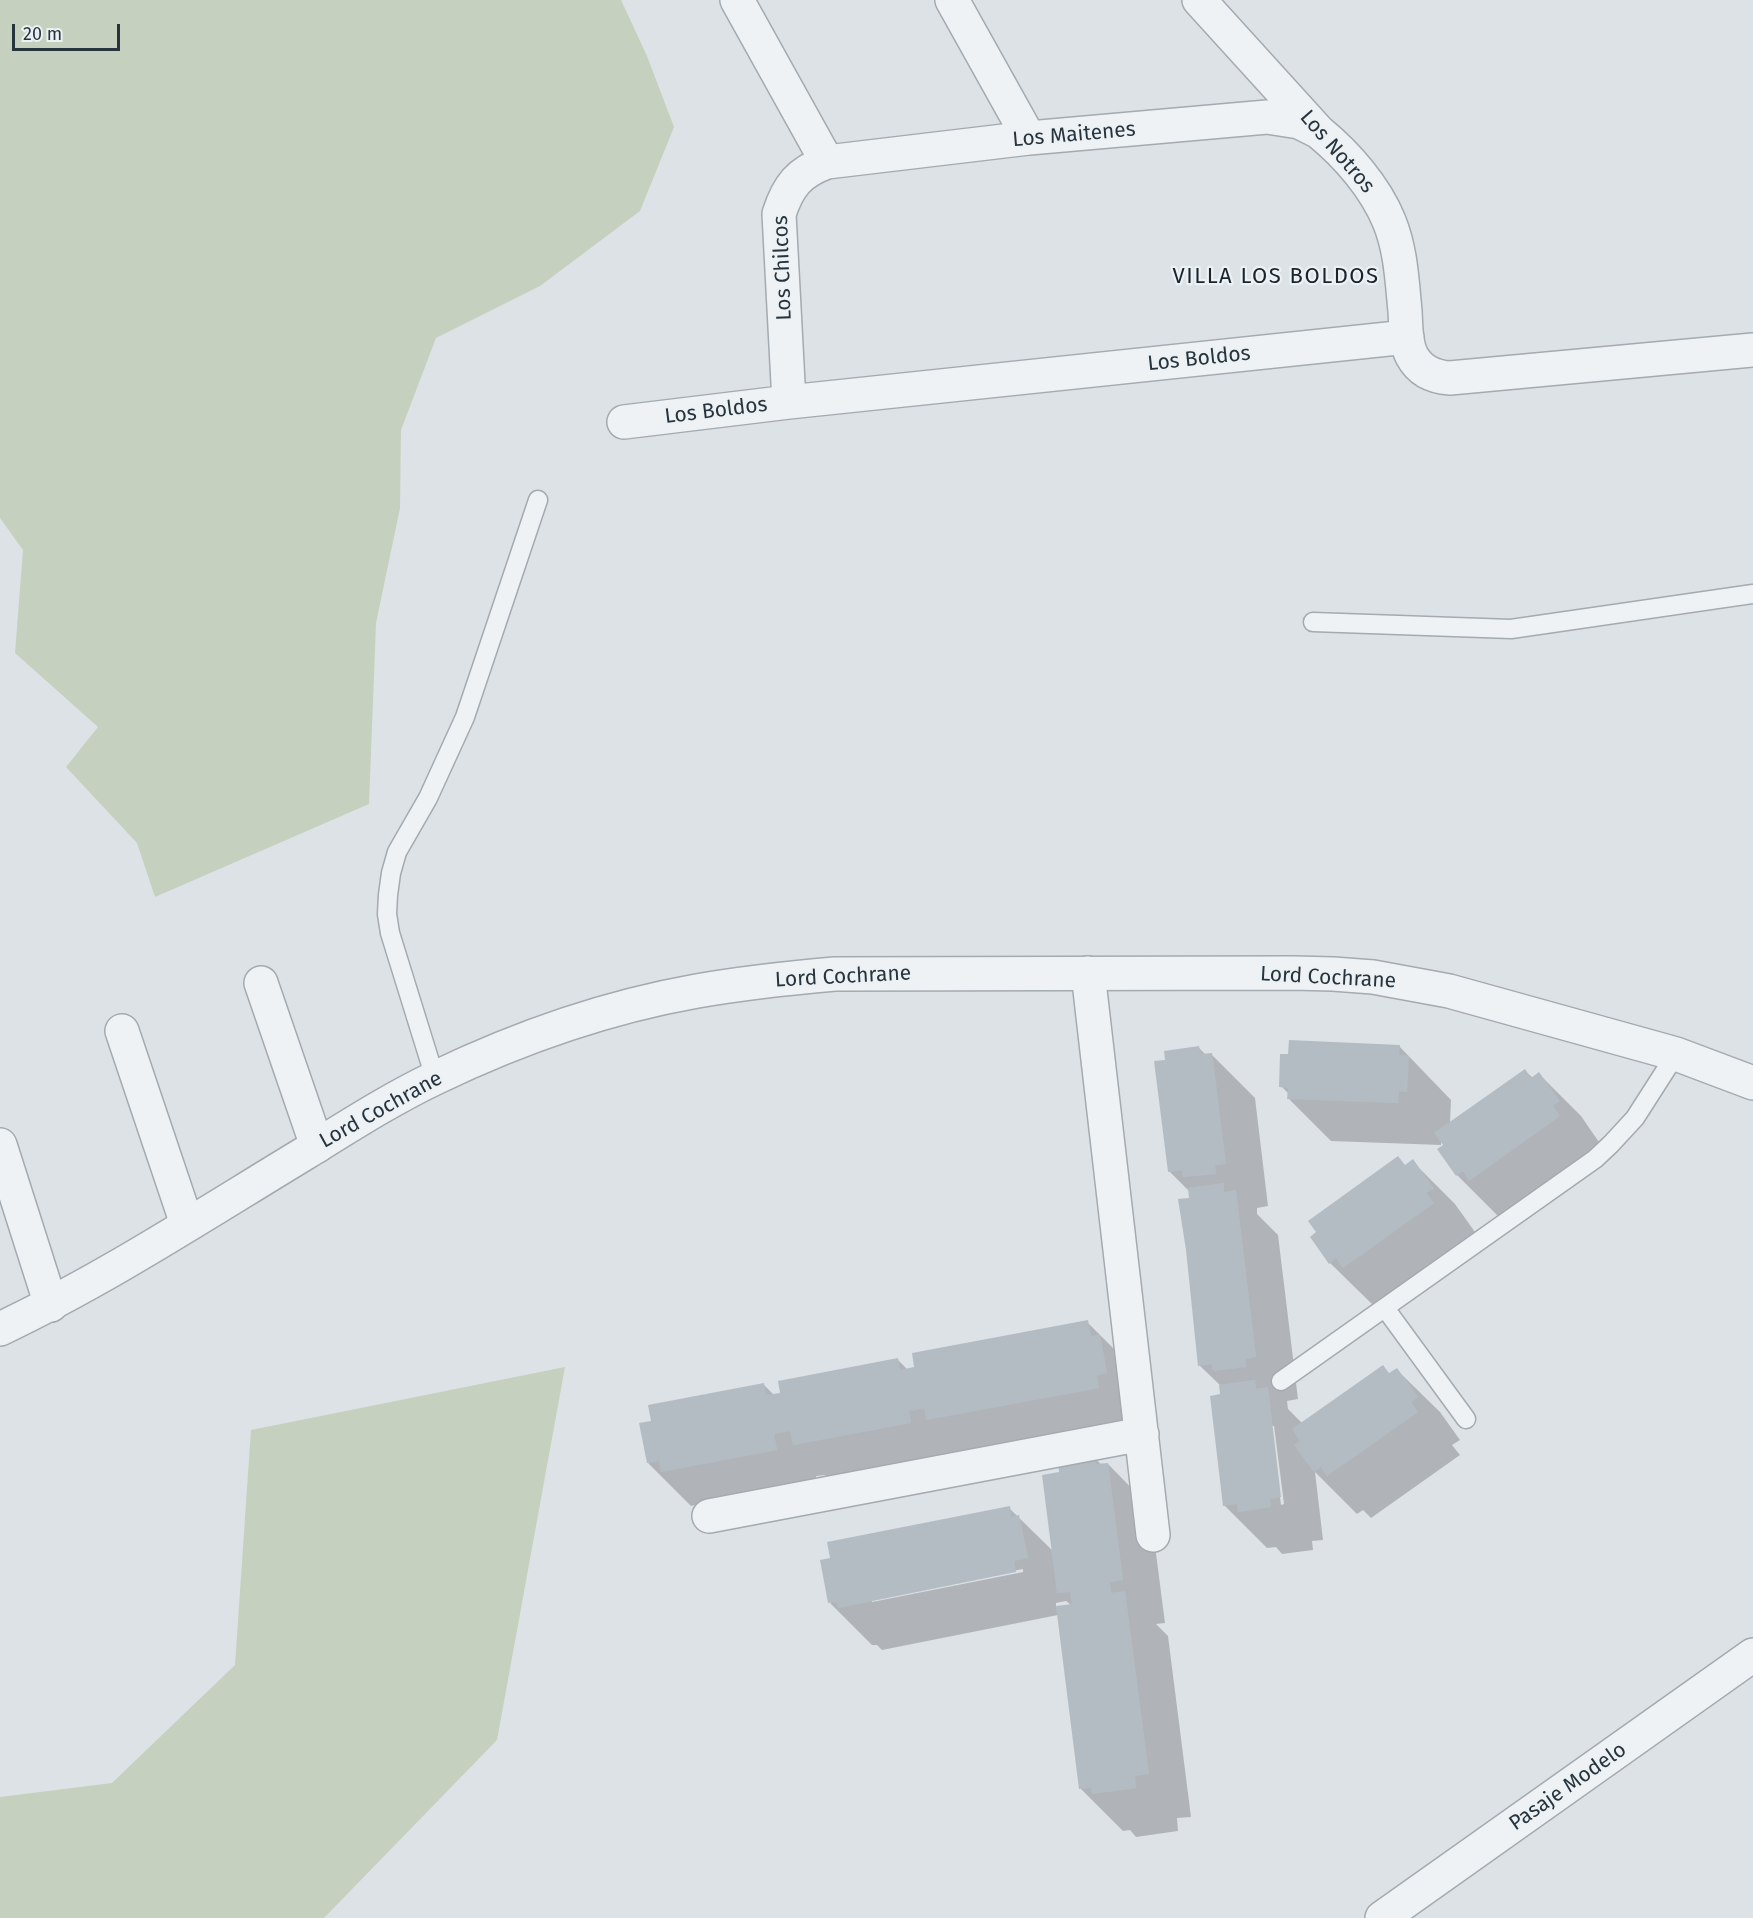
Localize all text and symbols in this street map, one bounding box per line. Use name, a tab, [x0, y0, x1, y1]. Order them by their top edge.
scale bar	[15, 12, 123, 50]
text: 20 m	[23, 23, 62, 45]
street label: Los Notros	[1294, 106, 1380, 198]
street label: Los Maitenes	[1011, 117, 1137, 153]
street label: Los Chilcos	[769, 215, 797, 321]
district label: VILLA LOS BOLDOS	[1172, 264, 1380, 290]
street label: Los Boldos	[1146, 341, 1252, 377]
street label: Los Boldos	[663, 392, 769, 430]
street label: Lord Cochrane	[774, 961, 912, 993]
street label: Lord Cochrane	[1259, 962, 1397, 994]
street label: Lord Cochrane	[315, 1066, 447, 1154]
street label: Pasaje Modelo	[1505, 1737, 1631, 1837]

